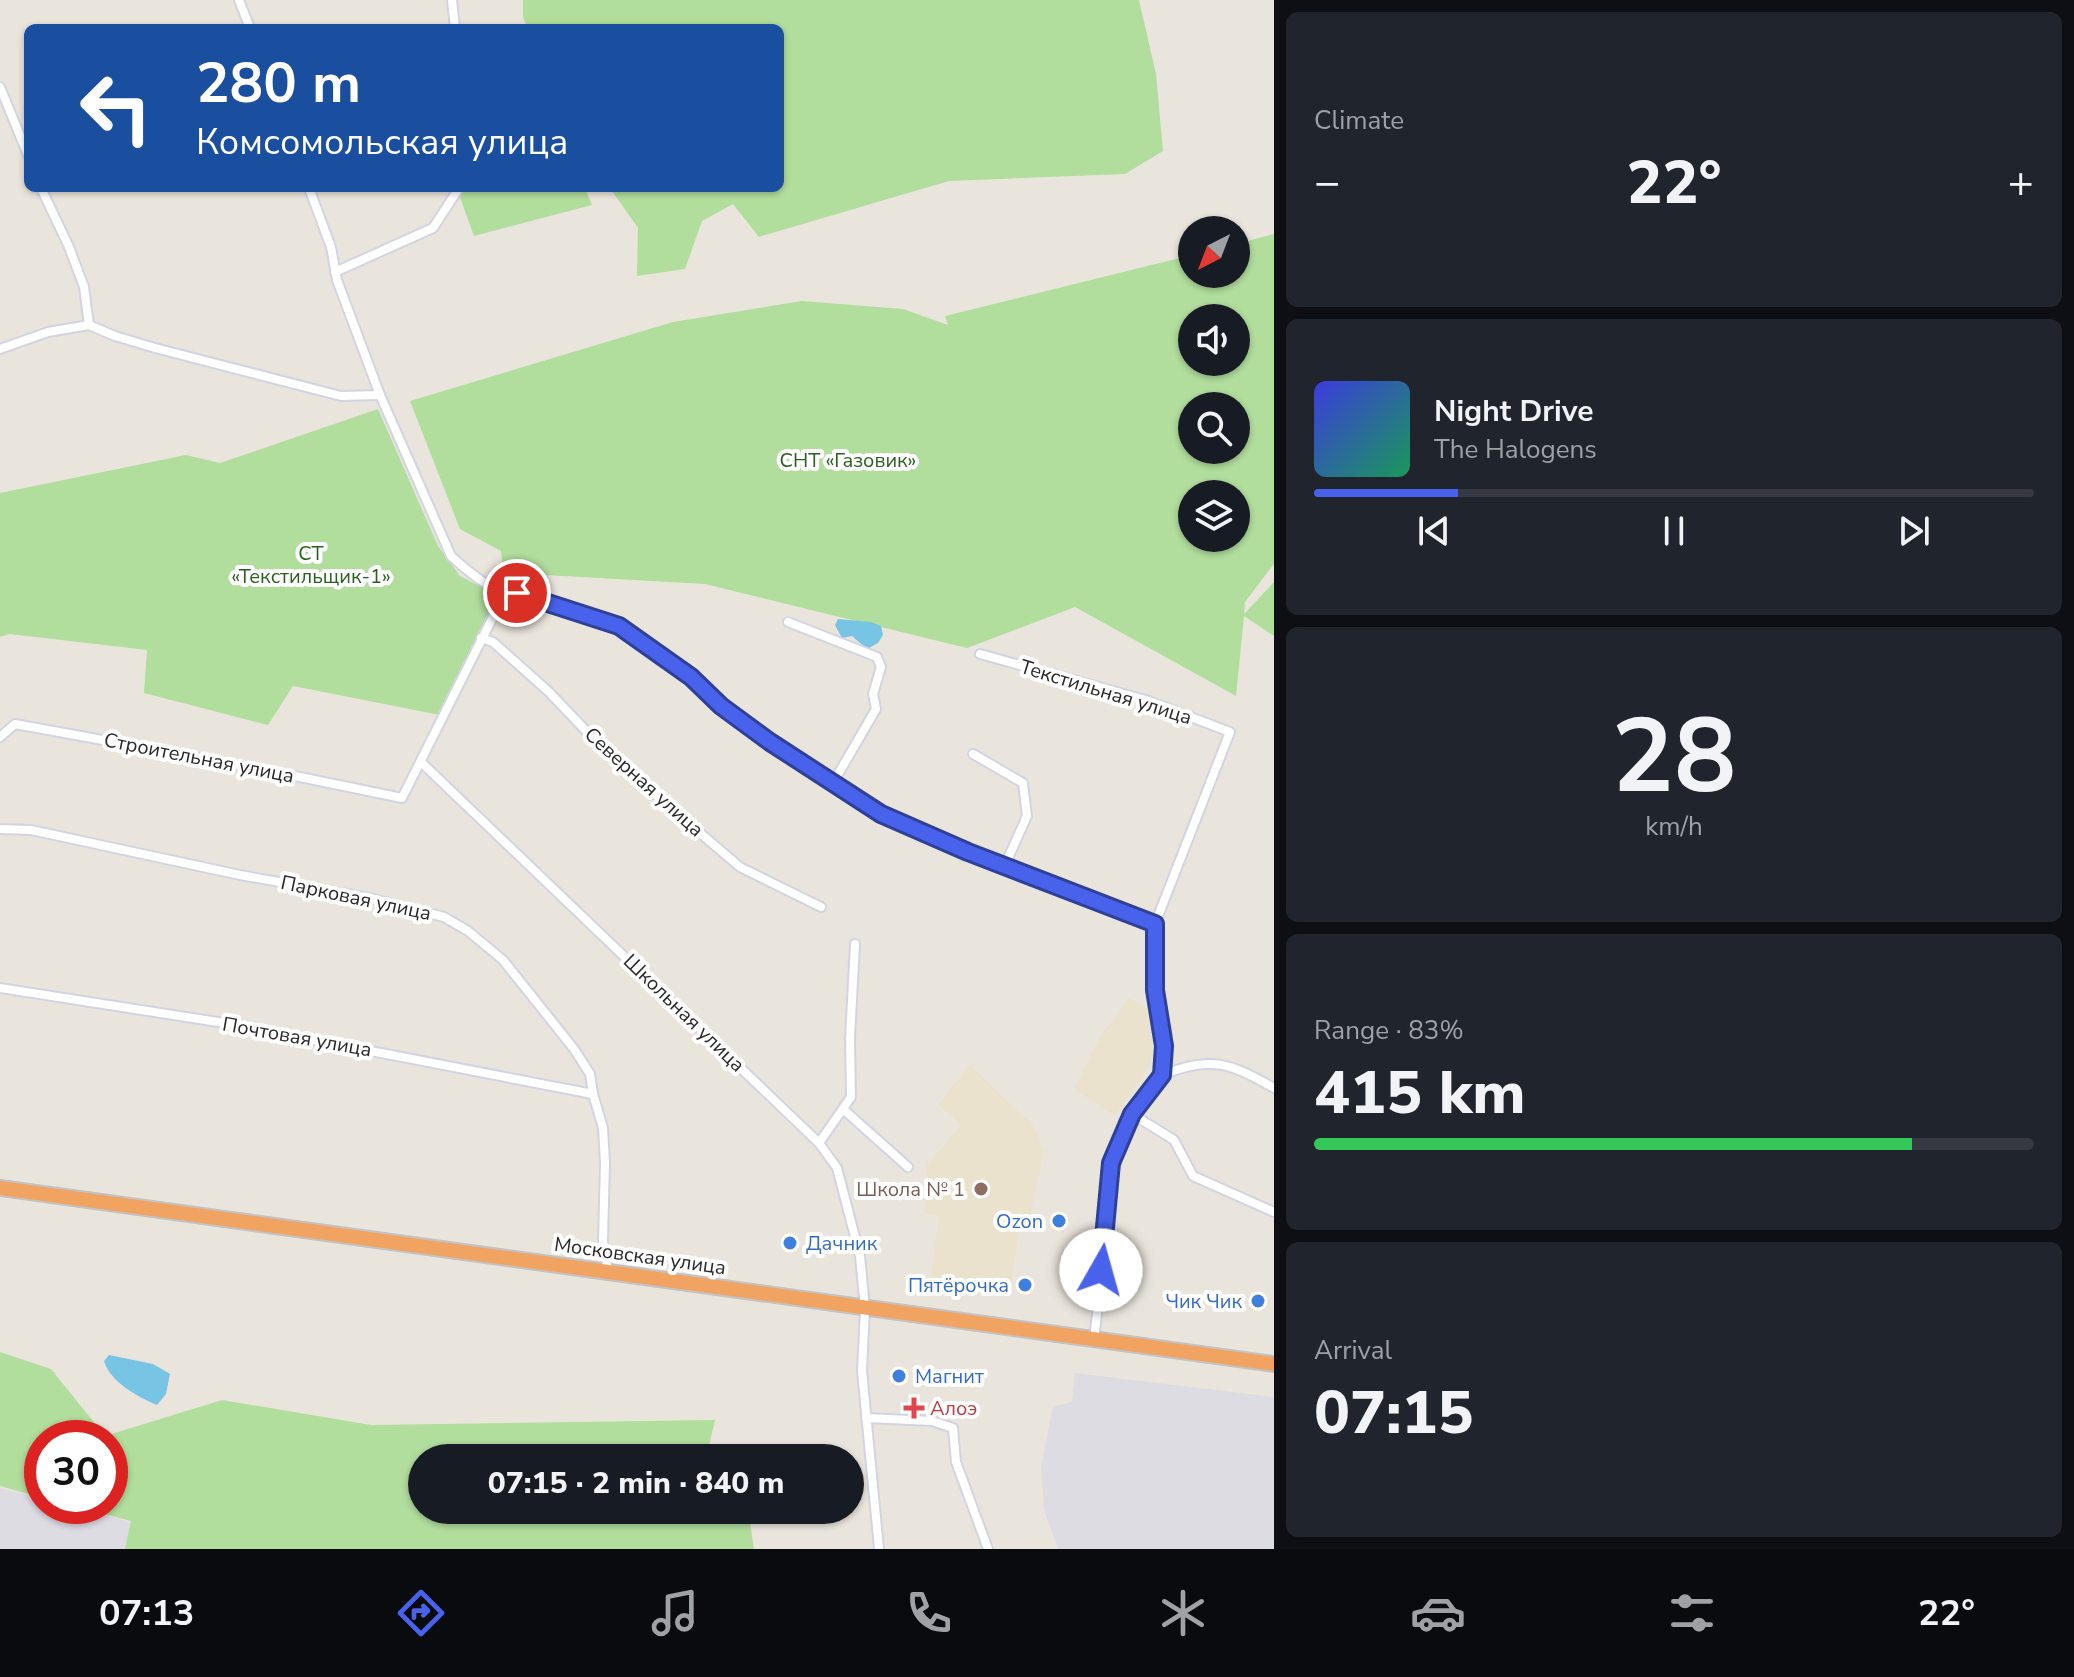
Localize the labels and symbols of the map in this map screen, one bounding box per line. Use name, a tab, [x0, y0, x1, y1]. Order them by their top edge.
north arrow	[1178, 216, 1250, 288]
park label: СНТ «Газовик»	[780, 447, 916, 474]
park label: СТ «Текстильщик-1»	[231, 540, 391, 590]
pin	[483, 559, 551, 627]
street label: Текстильная улица	[1017, 653, 1195, 731]
street label: Северная улица	[578, 721, 710, 843]
street label: Строительная улица	[102, 726, 296, 790]
street label: Парковая улица	[278, 869, 434, 927]
street label: Школьная улица	[617, 948, 751, 1078]
street label: Почтовая улица	[220, 1011, 374, 1063]
place label: Школа № 1	[856, 1176, 965, 1203]
marker: Школа № 1	[972, 1180, 990, 1198]
place label: Ozon	[996, 1208, 1043, 1235]
marker: Ozon	[1050, 1212, 1068, 1230]
position arrow	[1059, 1228, 1143, 1312]
place label: Дачник	[806, 1230, 878, 1257]
street label: Московская улица	[552, 1231, 728, 1281]
marker: Дачник	[781, 1234, 799, 1252]
place label: Пятёрочка	[908, 1272, 1009, 1299]
marker: Пятёрочка	[1016, 1276, 1034, 1294]
place label: Чик Чик	[1165, 1288, 1242, 1315]
marker: Чик Чик	[1249, 1292, 1267, 1310]
place label: Магнит	[915, 1363, 984, 1390]
marker: Магнит	[890, 1367, 908, 1385]
place label: Алоэ	[930, 1395, 977, 1422]
marker: Алоэ	[905, 1399, 923, 1417]
speed limit sign: 30	[24, 1420, 128, 1524]

